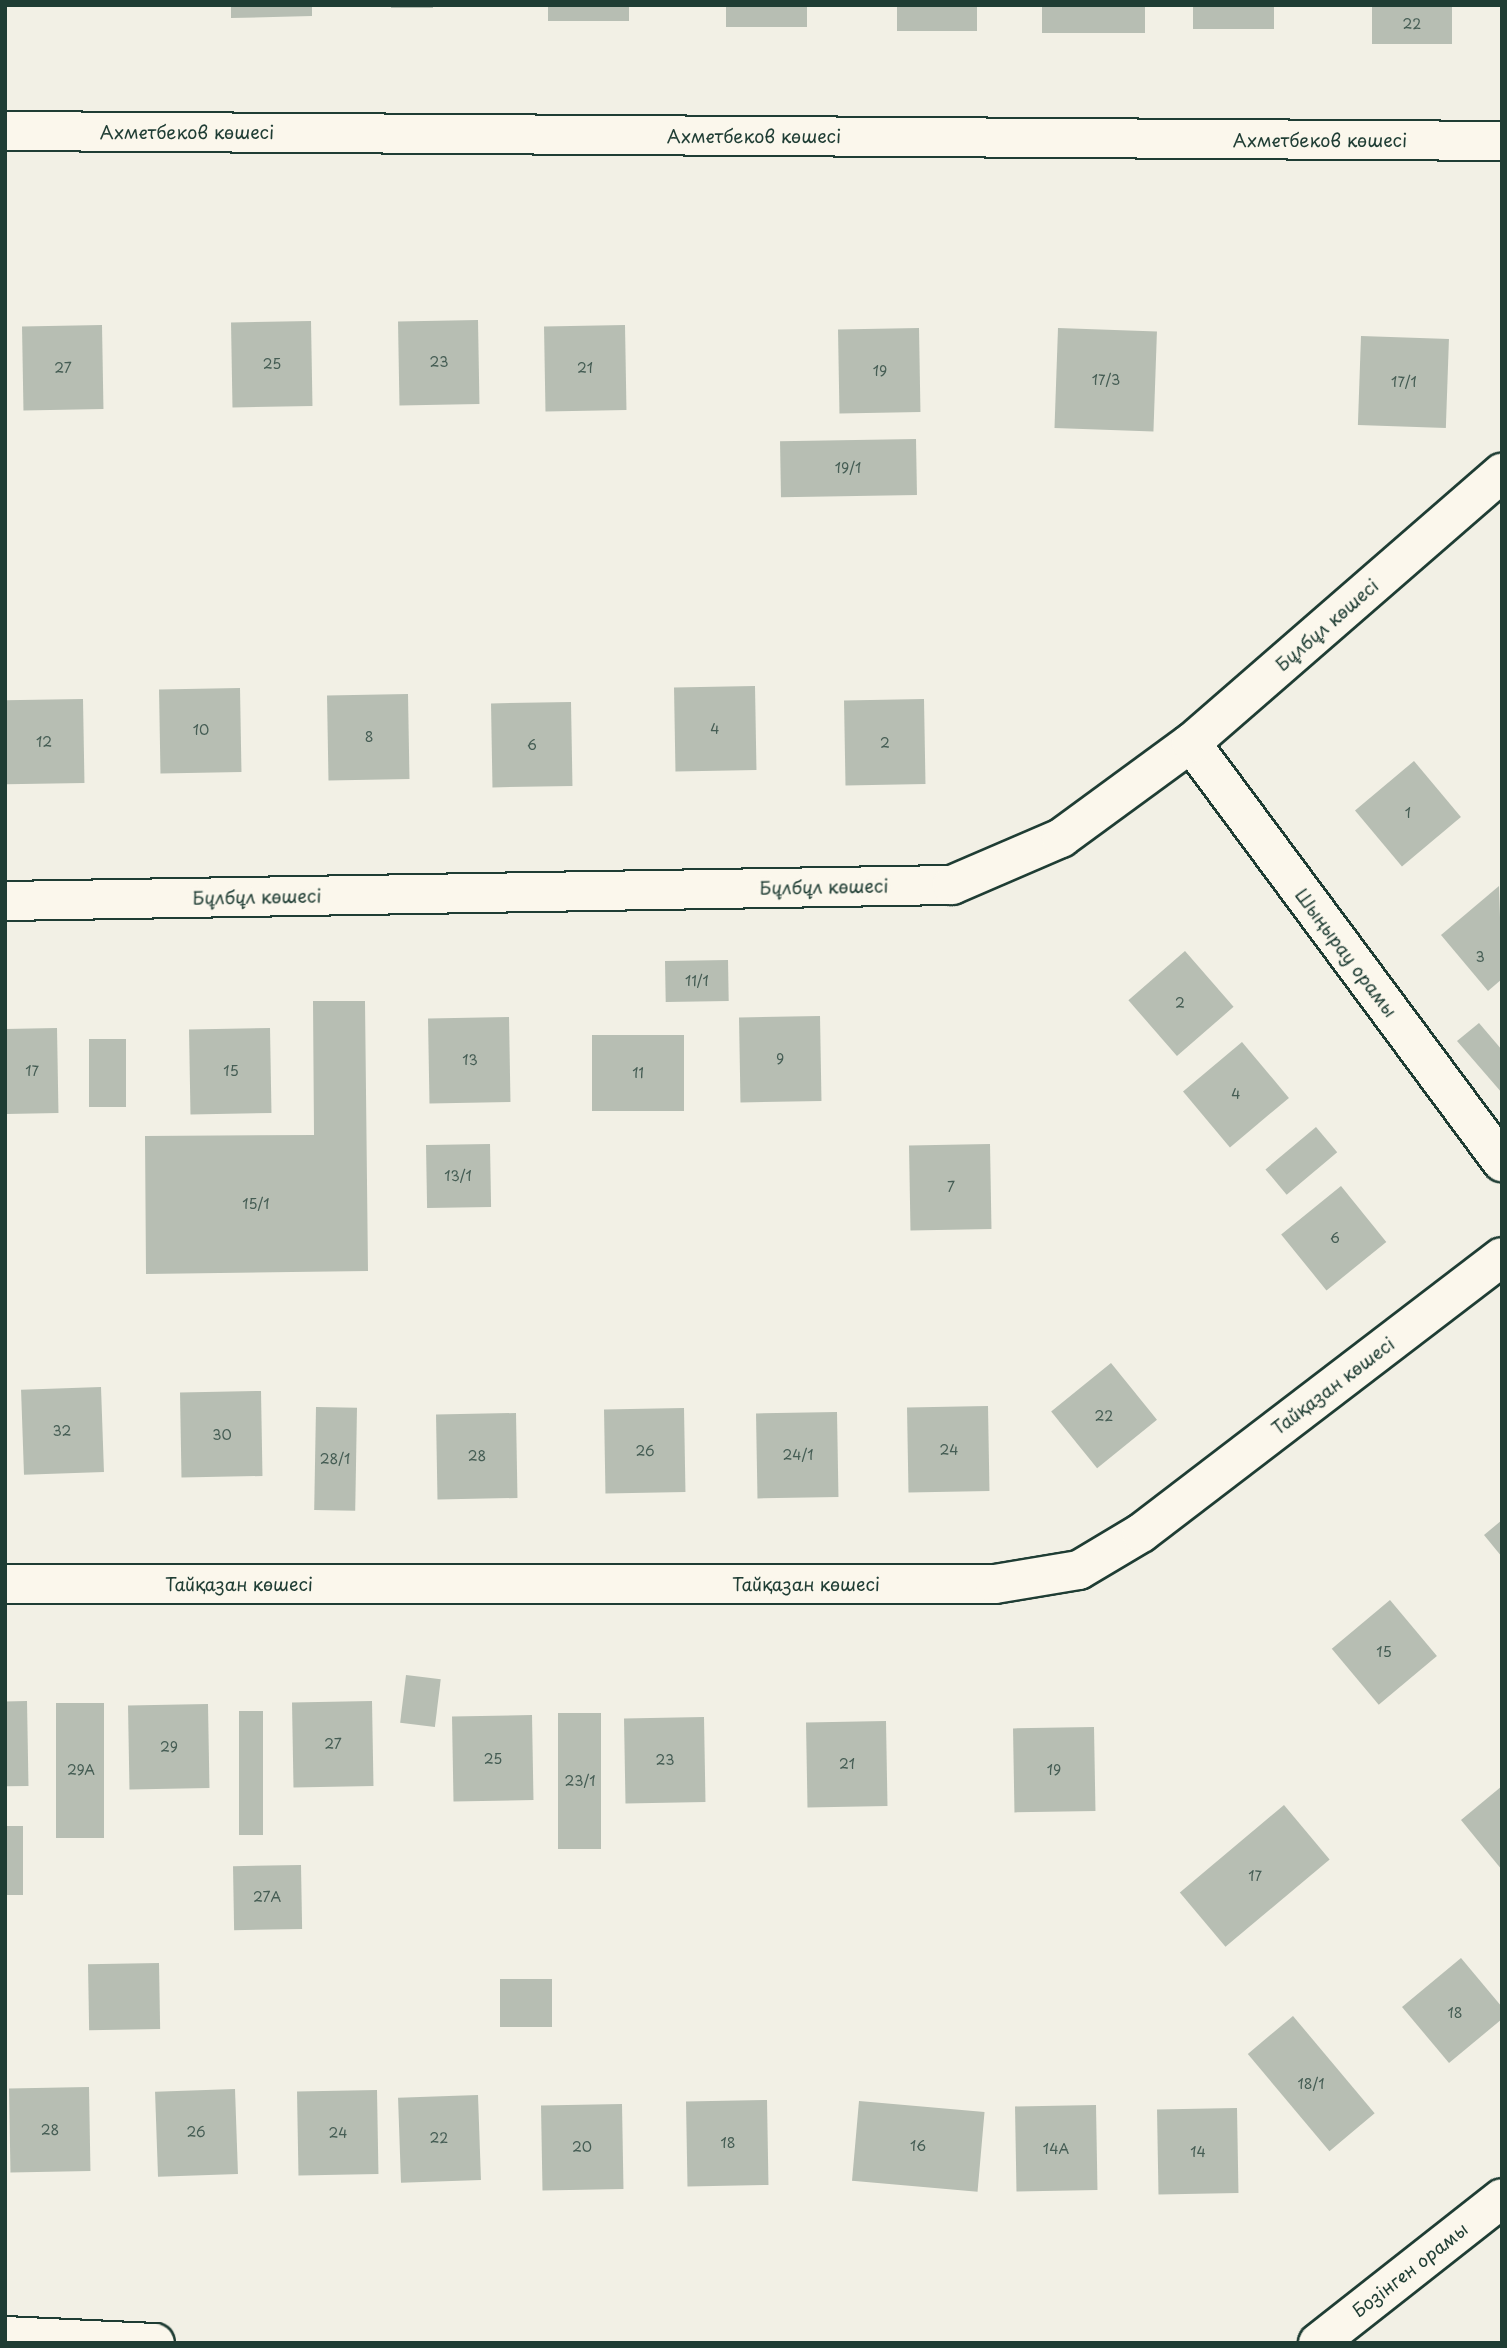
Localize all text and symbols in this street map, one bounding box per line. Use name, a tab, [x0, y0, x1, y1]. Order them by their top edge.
house number: 22	[1403, 16, 1421, 32]
street label: Ахметбеков көшесі	[100, 121, 274, 143]
street label: Ахметбеков көшесі	[667, 125, 841, 147]
street label: Ахметбеков көшесі	[1233, 129, 1407, 151]
house number: 23	[430, 354, 448, 370]
house number: 25	[263, 356, 281, 372]
house number: 27	[54, 360, 72, 376]
house number: 21	[577, 360, 593, 376]
house number: 19	[873, 363, 887, 379]
house number: 17/3	[1092, 372, 1120, 388]
house number: 17/1	[1391, 374, 1417, 390]
house number: 19/1	[835, 460, 861, 476]
street label: Бұлбұл көшесі	[1271, 575, 1383, 675]
house number: 4	[710, 721, 720, 737]
house number: 10	[193, 722, 209, 738]
house number: 8	[365, 729, 373, 745]
house number: 12	[36, 734, 52, 750]
house number: 2	[880, 735, 890, 751]
house number: 6	[527, 737, 537, 753]
house number: 1	[1405, 805, 1411, 821]
street label: Бұлбұл көшесі	[759, 875, 889, 899]
street label: Бұлбұл көшесі	[192, 885, 322, 909]
street label: Шыңырау орамы	[1291, 885, 1401, 1021]
house number: 3	[1475, 949, 1485, 965]
house number: 11/1	[685, 973, 709, 989]
house number: 2	[1175, 995, 1185, 1011]
house number: 9	[776, 1051, 784, 1067]
house number: 13	[462, 1052, 478, 1068]
house number: 17	[25, 1063, 39, 1079]
house number: 15	[223, 1063, 239, 1079]
house number: 11	[632, 1065, 644, 1081]
house number: 4	[1231, 1086, 1241, 1102]
house number: 13/1	[444, 1168, 472, 1184]
house number: 7	[947, 1179, 955, 1195]
house number: 15/1	[242, 1196, 270, 1212]
house number: 6	[1330, 1230, 1340, 1246]
street label: Тайқазан көшесі	[1267, 1333, 1399, 1439]
house number: 22	[1095, 1408, 1113, 1424]
house number: 32	[53, 1423, 71, 1439]
house number: 30	[212, 1427, 232, 1443]
house number: 24	[940, 1442, 958, 1458]
house number: 26	[635, 1443, 655, 1459]
house number: 24/1	[783, 1447, 813, 1463]
house number: 28	[468, 1448, 486, 1464]
house number: 28/1	[320, 1451, 350, 1467]
street label: Тайқазан көшесі	[165, 1573, 313, 1595]
street label: Тайқазан көшесі	[732, 1573, 880, 1595]
house number: 15	[1376, 1644, 1392, 1660]
house number: 27	[324, 1736, 342, 1752]
house number: 29	[160, 1739, 178, 1755]
house number: 25	[484, 1751, 502, 1767]
house number: 23	[656, 1752, 674, 1768]
house number: 21	[839, 1756, 855, 1772]
house number: 29А	[67, 1762, 95, 1778]
house number: 19	[1047, 1762, 1061, 1778]
house number: 23/1	[565, 1773, 595, 1789]
house number: 17	[1248, 1868, 1262, 1884]
house number: 27А	[253, 1889, 281, 1905]
house number: 18	[1447, 2005, 1463, 2021]
house number: 18/1	[1297, 2076, 1325, 2092]
house number: 28	[41, 2122, 59, 2138]
house number: 26	[186, 2124, 206, 2140]
house number: 24	[329, 2125, 347, 2141]
house number: 22	[430, 2130, 448, 2146]
house number: 18	[720, 2135, 736, 2151]
house number: 16	[910, 2138, 926, 2154]
house number: 20	[572, 2139, 592, 2155]
house number: 14А	[1043, 2141, 1069, 2157]
house number: 14	[1190, 2144, 1206, 2160]
street label: Бозінген орамы	[1348, 2218, 1472, 2322]

